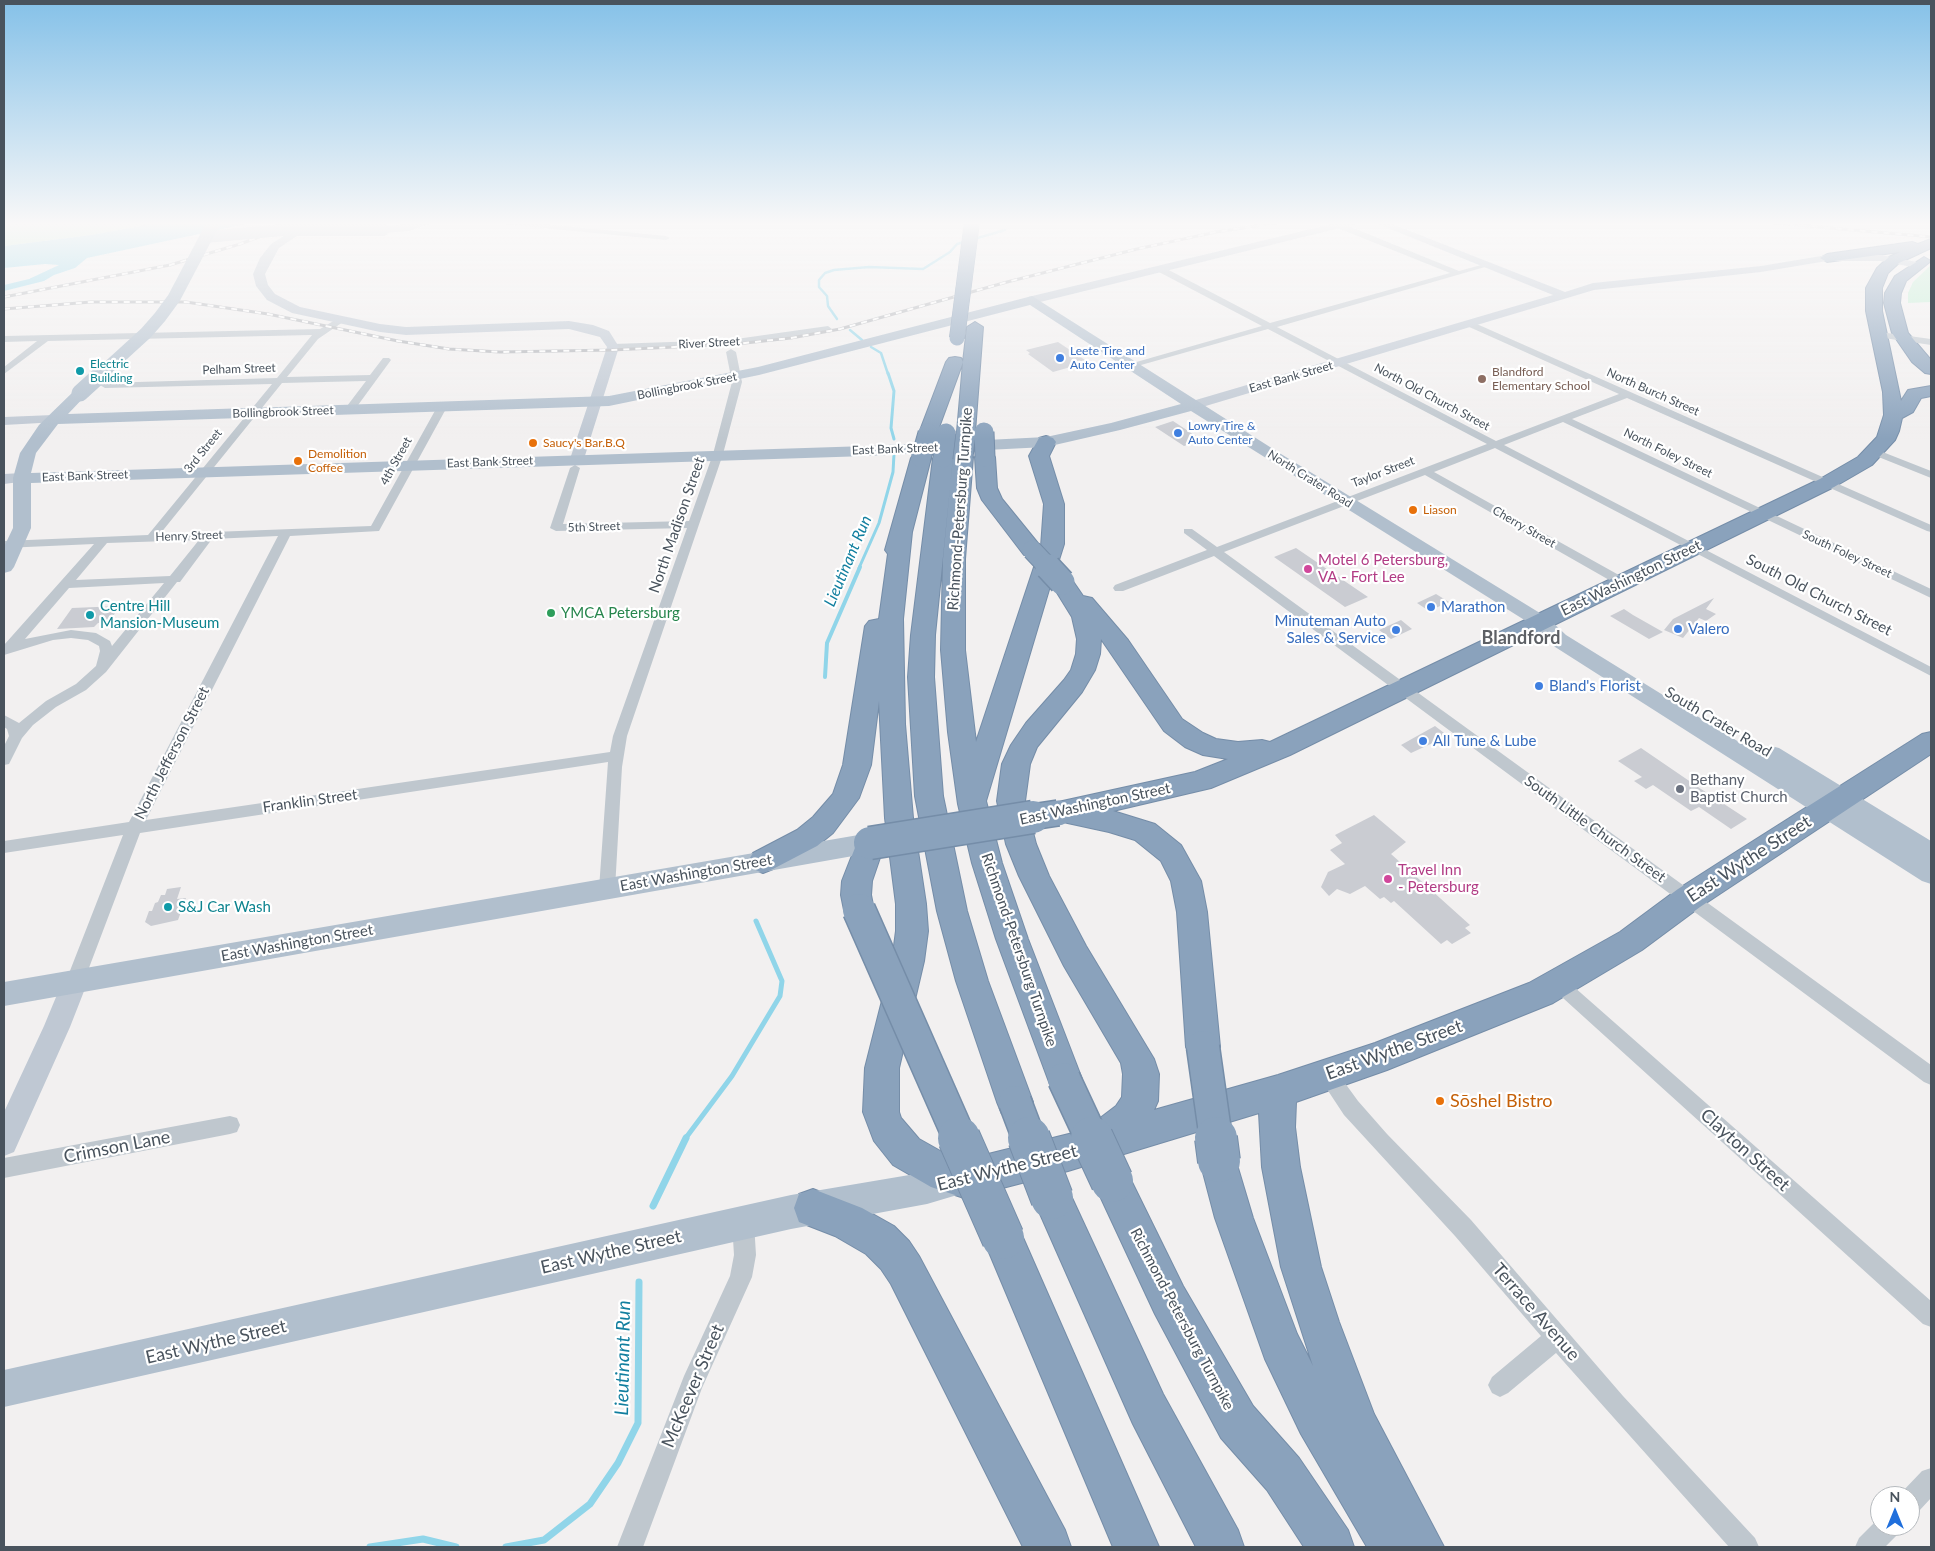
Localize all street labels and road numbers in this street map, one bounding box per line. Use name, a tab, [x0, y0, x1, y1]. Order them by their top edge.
street label: River Street	[678, 334, 740, 352]
street label: East Bank Street	[1247, 358, 1335, 396]
street label: North Old Church Street	[1372, 360, 1492, 434]
street label: Pelham Street	[202, 361, 276, 377]
street label: North Burch Street	[1605, 365, 1701, 419]
street label: Bollingbrook Street	[636, 369, 738, 403]
street label: Bollingbrook Street	[232, 403, 334, 421]
street label: Richmond-Petersburg Turnpike	[944, 407, 976, 611]
street label: North Foley Street	[1621, 425, 1715, 481]
street label: 3rd Street	[181, 426, 225, 476]
street label: 4th Street	[377, 434, 415, 488]
street label: East Bank Street	[852, 440, 938, 458]
street label: North Crater Road	[1265, 447, 1355, 511]
street label: East Bank Street	[447, 453, 533, 471]
street label: Taylor Street	[1349, 453, 1417, 491]
street label: North Madison Street	[645, 455, 709, 595]
street label: East Bank Street	[42, 467, 128, 485]
street label: Cherry Street	[1490, 503, 1558, 551]
street label: 5th Street	[567, 519, 621, 535]
street label: South Foley Street	[1800, 527, 1894, 581]
street label: Henry Street	[155, 528, 223, 544]
street label: East Washington Street	[1558, 536, 1704, 620]
street label: South Old Church Street	[1743, 550, 1895, 640]
street label: South Crater Road	[1661, 683, 1775, 761]
street label: North Jefferson Street	[131, 684, 213, 822]
street label: South Little Church Street	[1521, 772, 1669, 886]
street label: East Washington Street	[1018, 779, 1172, 829]
street label: Franklin Street	[261, 785, 359, 817]
street label: East Wythe Street	[1683, 811, 1815, 907]
street label: East Washington Street	[619, 851, 773, 895]
street label: Richmond-Petersburg Turnpike	[977, 851, 1061, 1049]
street label: East Washington Street	[220, 921, 374, 965]
street label: East Wythe Street	[1323, 1015, 1465, 1085]
street label: Clayton Street	[1696, 1104, 1794, 1196]
street label: Crimson Lane	[62, 1126, 172, 1168]
street label: East Wythe Street	[935, 1140, 1079, 1196]
street label: East Wythe Street	[539, 1225, 683, 1279]
street label: Richmond-Petersburg Turnpike	[1126, 1225, 1238, 1413]
street label: Terrace Avenue	[1488, 1259, 1584, 1365]
street label: East Wythe Street	[144, 1315, 288, 1369]
street label: McKeever Street	[657, 1321, 729, 1451]

